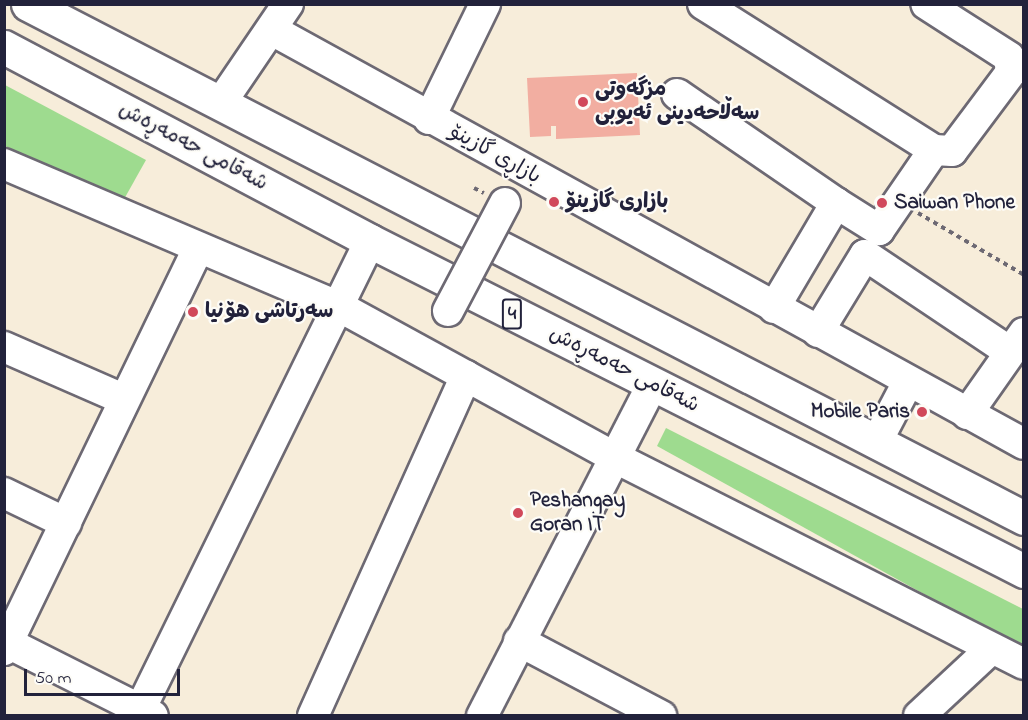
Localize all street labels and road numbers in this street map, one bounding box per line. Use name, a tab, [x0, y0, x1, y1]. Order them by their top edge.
street label: شەقامی حەمەڕەش	[114, 97, 272, 197]
street label: بازاڕی گازینۆ	[445, 120, 545, 190]
road number: 4	[502, 297, 522, 331]
street label: شەقامی حەمەڕەش	[545, 321, 703, 419]

